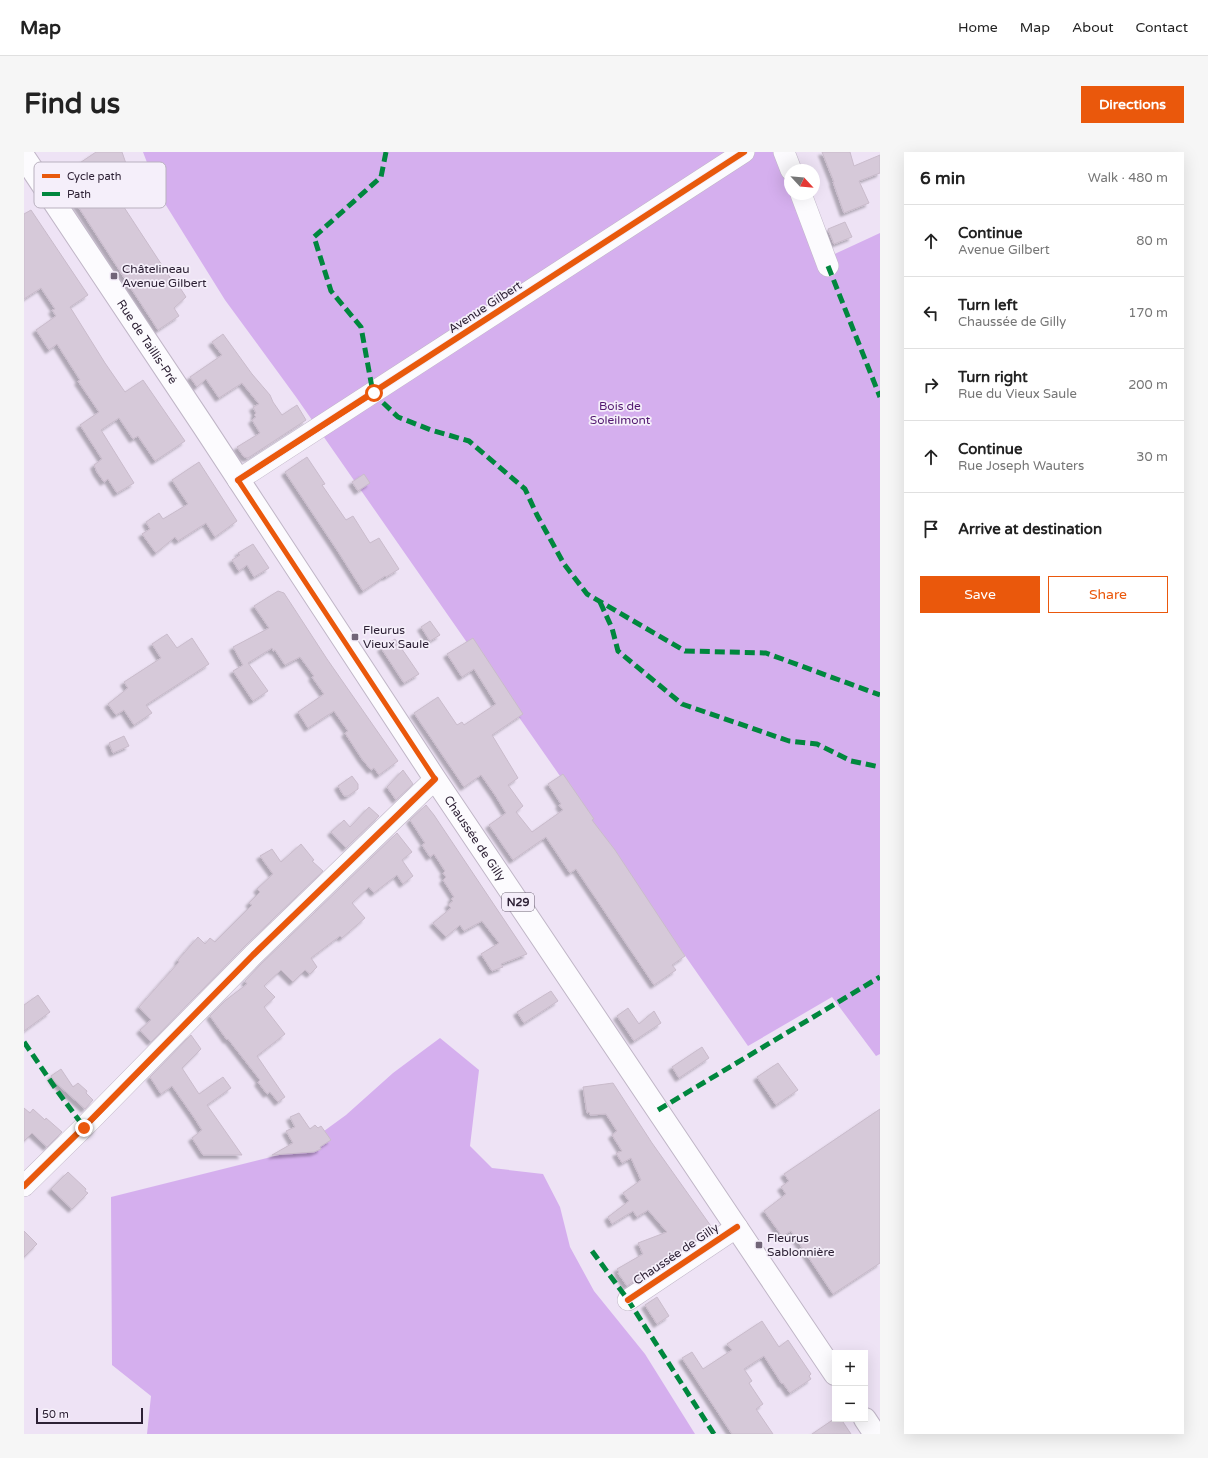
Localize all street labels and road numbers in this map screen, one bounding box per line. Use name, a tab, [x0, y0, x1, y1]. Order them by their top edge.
street label: Avenue Gilbert	[446, 278, 525, 336]
street label: Rue de Taillis-Pré	[114, 297, 180, 387]
street label: Chaussée de Gilly	[441, 793, 509, 884]
road number: N29	[502, 893, 534, 911]
street label: Chaussée de Gilly	[631, 1220, 722, 1288]

